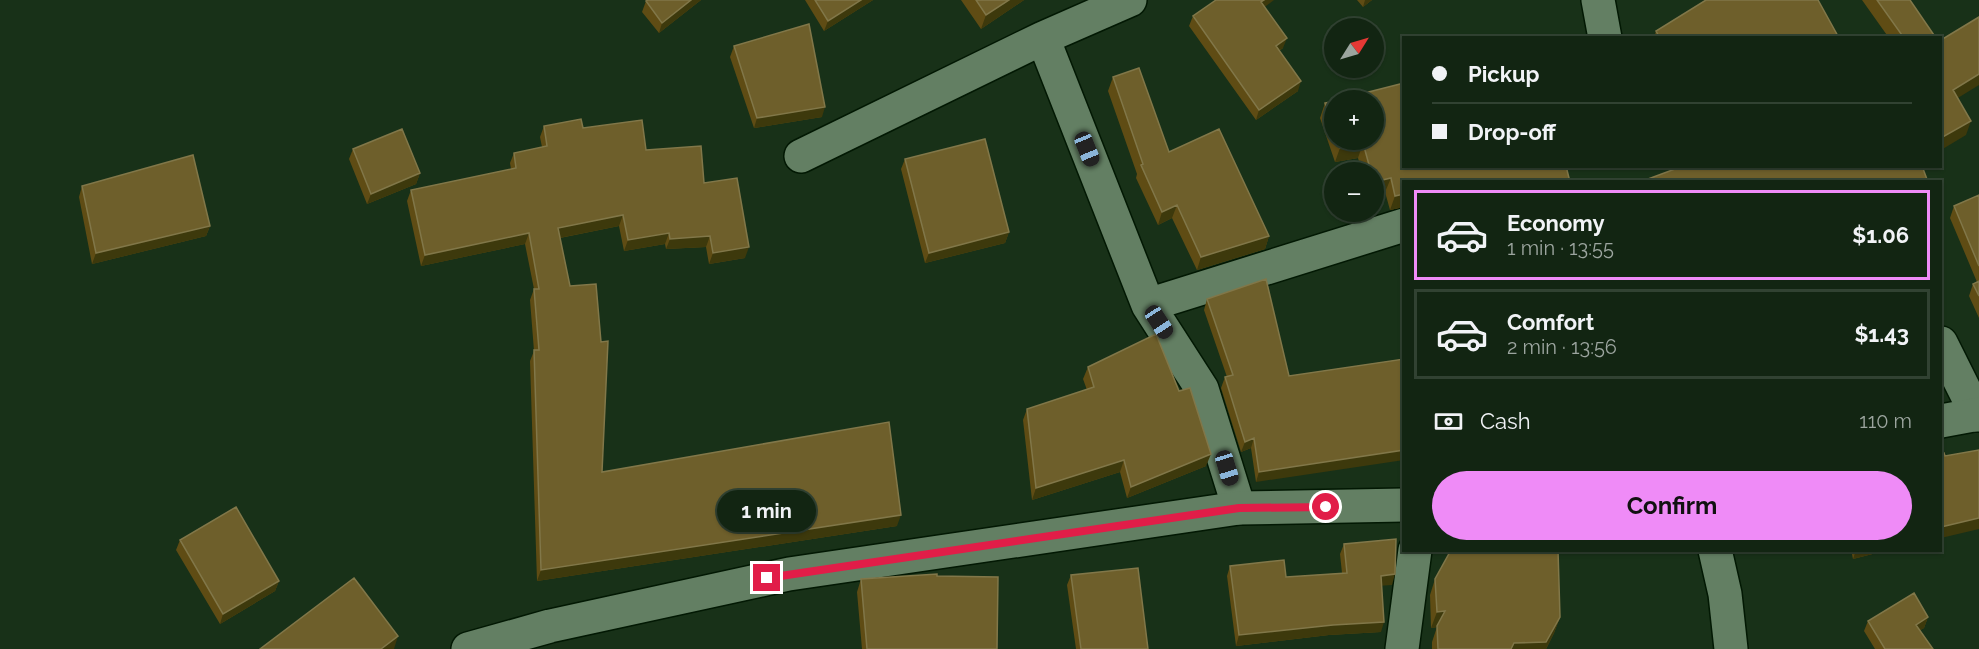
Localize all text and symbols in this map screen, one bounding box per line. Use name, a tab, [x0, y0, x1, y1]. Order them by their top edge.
north arrow	[1324, 18, 1384, 78]
map controls	[1324, 18, 1384, 222]
text: Pickup	[1468, 61, 1540, 87]
button: +	[1324, 90, 1384, 150]
text: Drop-off	[1468, 119, 1556, 145]
car	[1072, 129, 1102, 169]
button: −	[1324, 162, 1384, 222]
icon: car	[1435, 208, 1489, 262]
text: Economy	[1507, 210, 1605, 236]
text: $1.06	[1852, 222, 1909, 248]
text: 1 min · 13:55	[1507, 236, 1614, 260]
car	[1142, 302, 1176, 342]
icon: car	[1435, 307, 1489, 361]
text: Comfort	[1507, 309, 1594, 335]
text: $1.43	[1854, 321, 1909, 347]
text: 2 min · 13:56	[1507, 335, 1617, 359]
icon: cash	[1432, 405, 1465, 438]
text: Cash	[1480, 408, 1531, 434]
text: 110 m	[1859, 409, 1912, 433]
car	[1213, 448, 1241, 488]
button: Confirm	[1432, 471, 1912, 540]
callout: 1 min	[718, 491, 816, 533]
route start	[1312, 493, 1339, 520]
text: 1 min	[741, 499, 792, 523]
route end	[753, 564, 780, 591]

